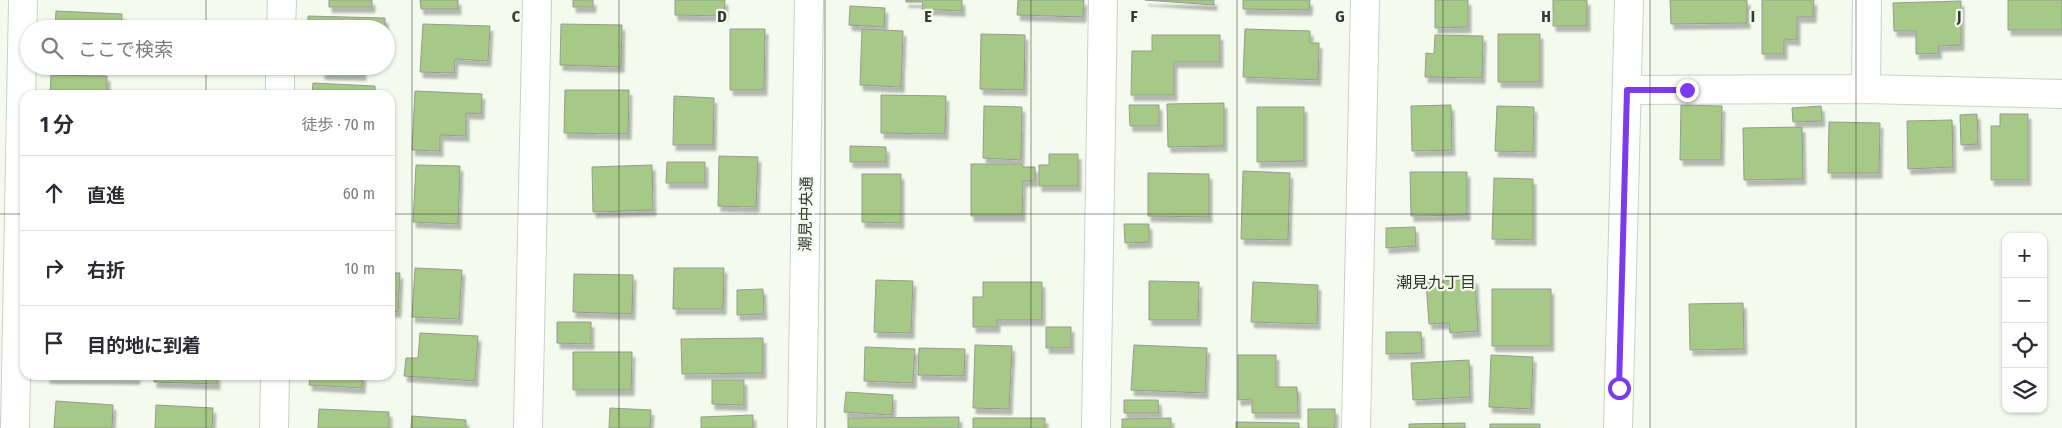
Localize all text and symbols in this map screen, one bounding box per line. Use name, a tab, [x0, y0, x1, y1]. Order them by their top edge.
text: C	[512, 7, 521, 26]
text: D	[717, 7, 727, 26]
text: E	[924, 7, 932, 26]
text: F	[1130, 7, 1138, 26]
text: G	[1335, 7, 1345, 26]
text: H	[1541, 7, 1551, 26]
text: I	[1751, 7, 1755, 26]
text: J	[1956, 7, 1961, 26]
search box	[20, 20, 395, 75]
icon: search	[38, 34, 66, 62]
text: ここで検索	[78, 38, 173, 61]
route end	[1676, 79, 1699, 102]
text: 1 分	[40, 112, 74, 138]
text: 徒歩 · 70 m	[301, 115, 375, 134]
street label: 潮見中央通	[796, 176, 816, 252]
icon: ahead	[40, 179, 68, 207]
text: 直進	[87, 184, 125, 207]
text: 60 m	[343, 184, 375, 203]
map controls	[2002, 233, 2047, 413]
button: +	[2002, 233, 2047, 278]
icon: right	[40, 254, 68, 282]
text: 右折	[87, 259, 125, 282]
text: 10 m	[344, 259, 375, 278]
district label: 潮見九丁目	[1396, 273, 1476, 292]
button: −	[2002, 278, 2047, 323]
button: locate	[2002, 323, 2047, 368]
icon: arrive	[40, 329, 68, 357]
text: 目的地に到着	[87, 334, 201, 357]
button: layers	[2002, 368, 2047, 413]
route start	[1608, 377, 1631, 400]

